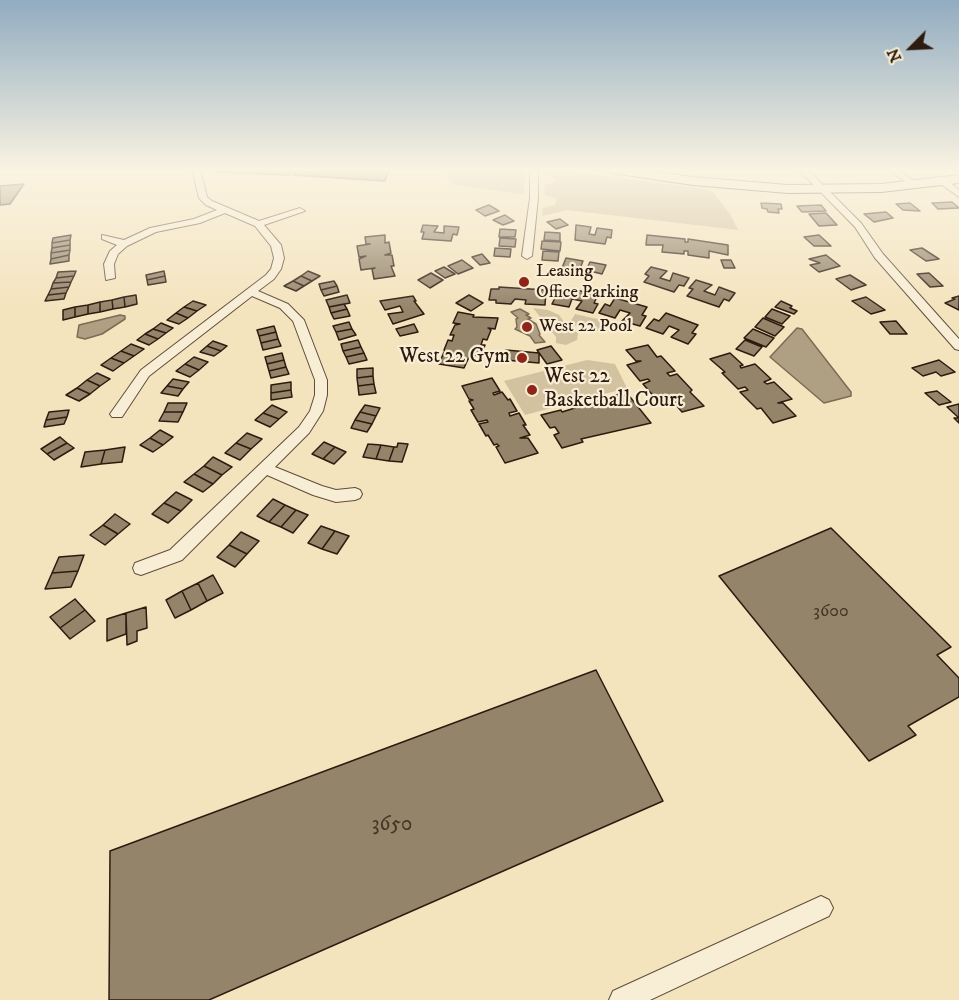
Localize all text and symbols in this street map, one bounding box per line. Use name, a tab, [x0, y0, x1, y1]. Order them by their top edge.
north arrow	[881, 18, 941, 78]
text: N	[883, 45, 906, 65]
place label: Leasing Office Parking	[536, 261, 638, 304]
marker: Leasing Office Parking	[517, 275, 531, 289]
place label: West 22 Pool	[539, 316, 632, 338]
marker: West 22 Pool	[520, 320, 534, 334]
place label: West 22 Gym	[399, 345, 510, 371]
marker: West 22 Gym	[515, 351, 529, 365]
place label: West 22 Basketball Court	[544, 365, 684, 415]
marker: West 22 Basketball Court	[525, 383, 539, 397]
house number: 3600	[813, 601, 849, 623]
house number: 3650	[372, 813, 412, 839]

